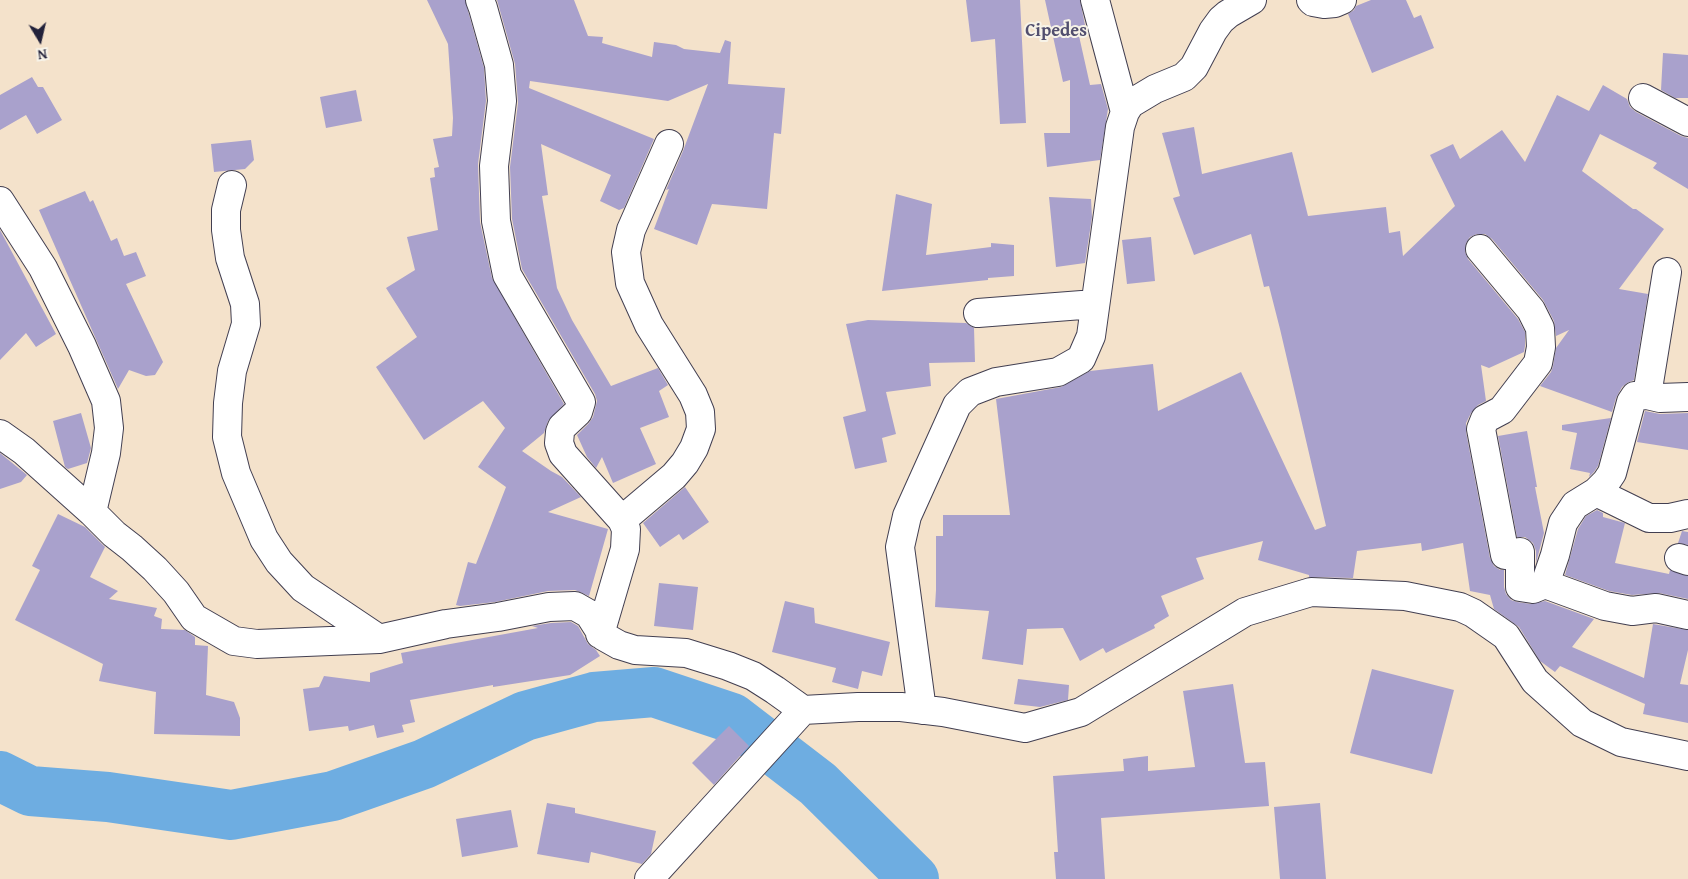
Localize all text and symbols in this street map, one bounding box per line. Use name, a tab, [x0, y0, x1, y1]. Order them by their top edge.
north arrow	[15, 15, 65, 65]
district label: Cipedes	[1025, 20, 1087, 42]
text: N	[36, 44, 49, 65]

